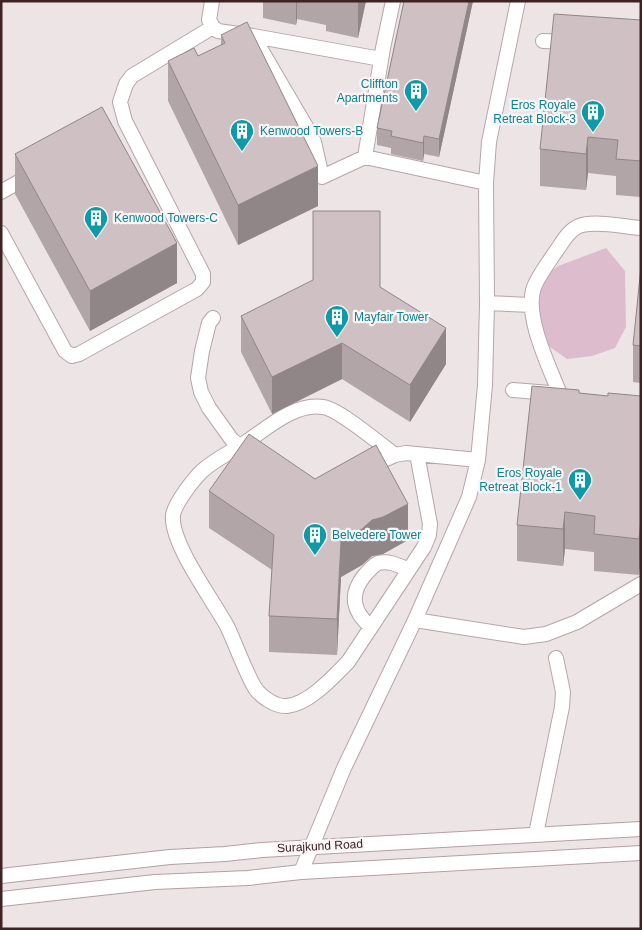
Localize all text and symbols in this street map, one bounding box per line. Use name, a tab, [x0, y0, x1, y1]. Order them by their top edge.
place label: Cliffton Apartments	[337, 77, 398, 105]
building icon: Cliffton Apartments	[403, 78, 429, 112]
place label: Eros Royale Retreat Block-3	[493, 98, 576, 126]
building icon: Eros Royale Retreat Block-3	[580, 99, 606, 133]
building icon: Kenwood Towers-B	[229, 118, 255, 152]
place label: Kenwood Towers-B	[260, 124, 363, 138]
building icon: Kenwood Towers-C	[83, 205, 109, 239]
place label: Kenwood Towers-C	[114, 211, 218, 225]
building icon: Mayfair Tower	[324, 304, 350, 338]
place label: Mayfair Tower	[354, 310, 428, 324]
place label: Eros Royale Retreat Block-1	[479, 466, 562, 494]
building icon: Eros Royale Retreat Block-1	[567, 467, 593, 501]
building icon: Belvedere Tower	[302, 522, 328, 556]
place label: Belvedere Tower	[332, 528, 421, 542]
street label: Surajkund Road	[277, 837, 363, 855]

